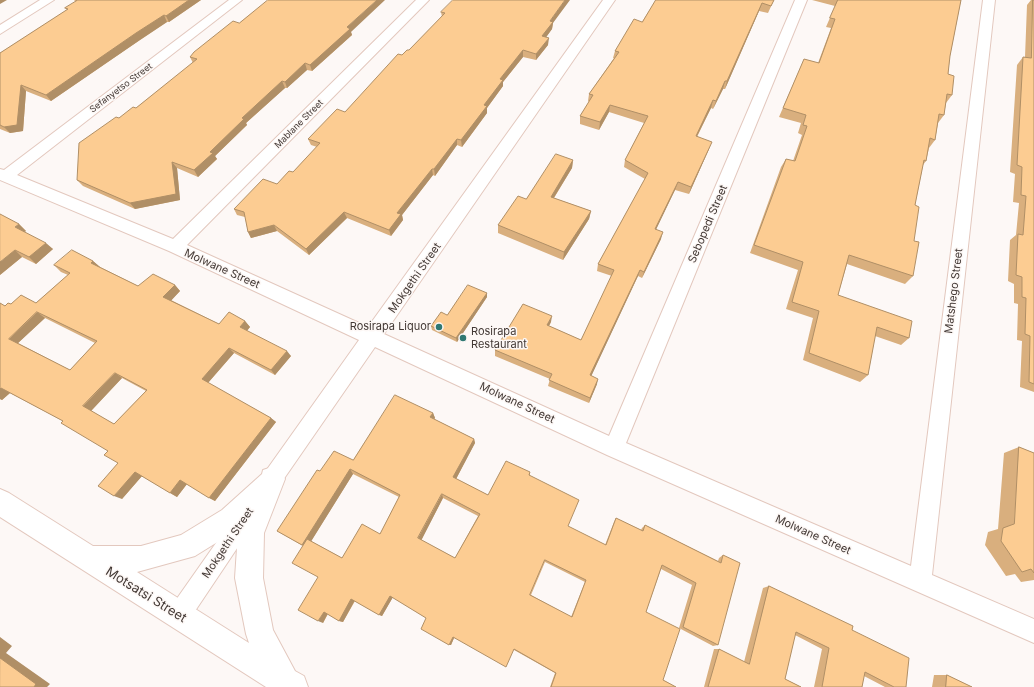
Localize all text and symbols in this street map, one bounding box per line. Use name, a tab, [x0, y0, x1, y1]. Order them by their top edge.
street label: Sefanyetso Street	[88, 61, 154, 115]
street label: Mablane Street	[272, 97, 326, 151]
street label: Sebopedi Street	[686, 183, 730, 265]
street label: Mokgethi Street	[386, 240, 444, 316]
street label: Molwane Street	[182, 246, 262, 292]
street label: Matshego Street	[942, 248, 966, 334]
place label: Rosirapa Liquor	[350, 320, 431, 334]
marker: Rosirapa Liquor	[434, 322, 444, 332]
place label: Rosirapa Restaurant	[471, 325, 527, 351]
marker: Rosirapa Restaurant	[458, 333, 468, 343]
street label: Molwane Street	[477, 380, 557, 426]
street label: Mokgethi Street	[199, 505, 257, 581]
street label: Molwane Street	[773, 512, 853, 558]
street label: Motsatsi Street	[103, 564, 189, 626]

